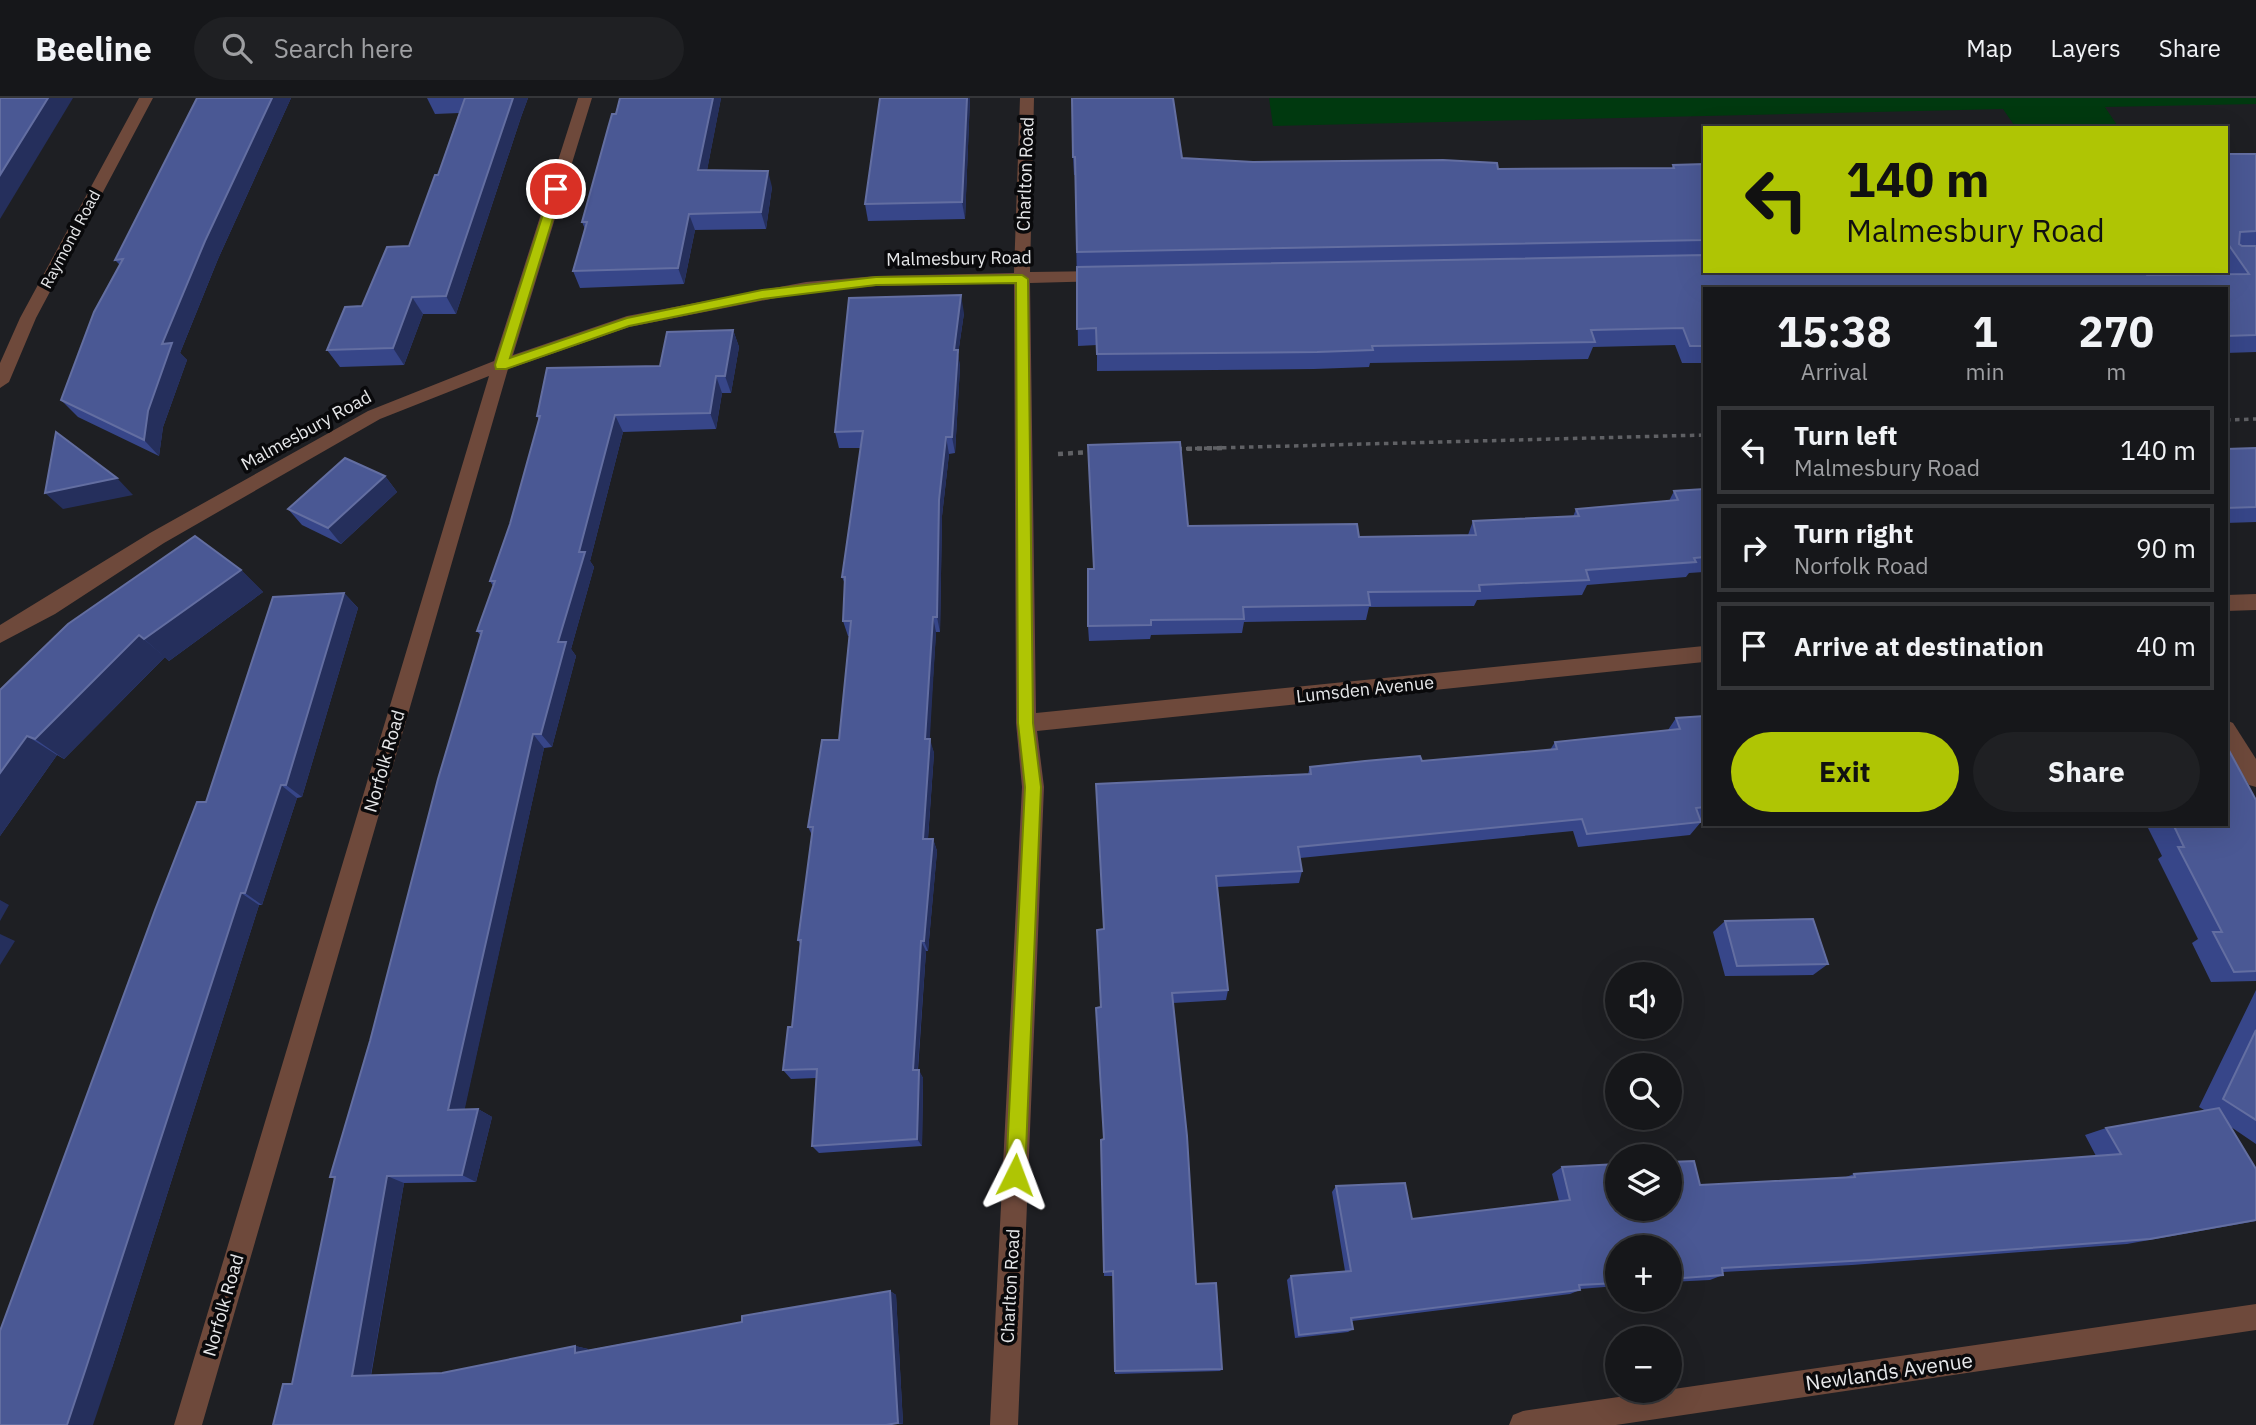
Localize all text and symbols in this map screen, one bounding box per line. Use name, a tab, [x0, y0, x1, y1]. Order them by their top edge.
search box	[194, 17, 684, 80]
text: Beeline	[35, 27, 152, 70]
icon: search	[218, 29, 256, 67]
text: Search here	[274, 31, 413, 65]
text: Map	[1966, 32, 2013, 64]
text: Layers	[2051, 32, 2121, 64]
text: Share	[2159, 32, 2221, 64]
street label: Charlton Road	[1012, 116, 1038, 232]
text: 140 m	[1846, 147, 1990, 210]
icon: left	[1731, 154, 1822, 245]
pin	[526, 159, 586, 219]
icon: arrive	[537, 170, 575, 208]
street label: Raymond Road	[36, 186, 104, 292]
text: Malmesbury Road	[1846, 209, 2105, 251]
street label: Malmesbury Road	[886, 245, 1032, 271]
text: 15:38	[1777, 304, 1892, 359]
text: 1	[1972, 304, 1998, 359]
text: 270	[2078, 304, 2154, 359]
text: Arrival	[1801, 356, 1868, 386]
text: min	[1966, 356, 2004, 386]
text: m	[2106, 356, 2126, 386]
street label: Malmesbury Road	[237, 385, 375, 475]
text: Turn left	[1794, 418, 1897, 452]
icon: left	[1735, 431, 1773, 469]
text: 140 m	[2120, 433, 2196, 467]
text: Malmesbury Road	[1794, 452, 1980, 482]
text: Turn right	[1794, 516, 1913, 550]
icon: right	[1735, 529, 1773, 567]
text: 90 m	[2136, 531, 2196, 565]
text: Norfolk Road	[1794, 550, 1929, 580]
icon: arrive	[1735, 627, 1773, 665]
text: Arrive at destination	[1794, 629, 2044, 663]
text: 40 m	[2136, 629, 2196, 663]
street label: Lumsden Avenue	[1295, 670, 1435, 708]
street label: Norfolk Road	[358, 707, 410, 815]
button: Exit	[1731, 732, 1959, 812]
button: Share	[1973, 732, 2200, 812]
map controls	[1605, 962, 1682, 1403]
button: sound	[1605, 962, 1682, 1039]
button: search	[1605, 1053, 1682, 1130]
position arrow	[978, 1138, 1052, 1212]
button: layers	[1605, 1144, 1682, 1221]
street label: Charlton Road	[996, 1228, 1024, 1344]
button: +	[1605, 1235, 1682, 1312]
street label: Norfolk Road	[197, 1251, 249, 1359]
button: −	[1605, 1326, 1682, 1403]
street label: Newlands Avenue	[1804, 1345, 1974, 1397]

